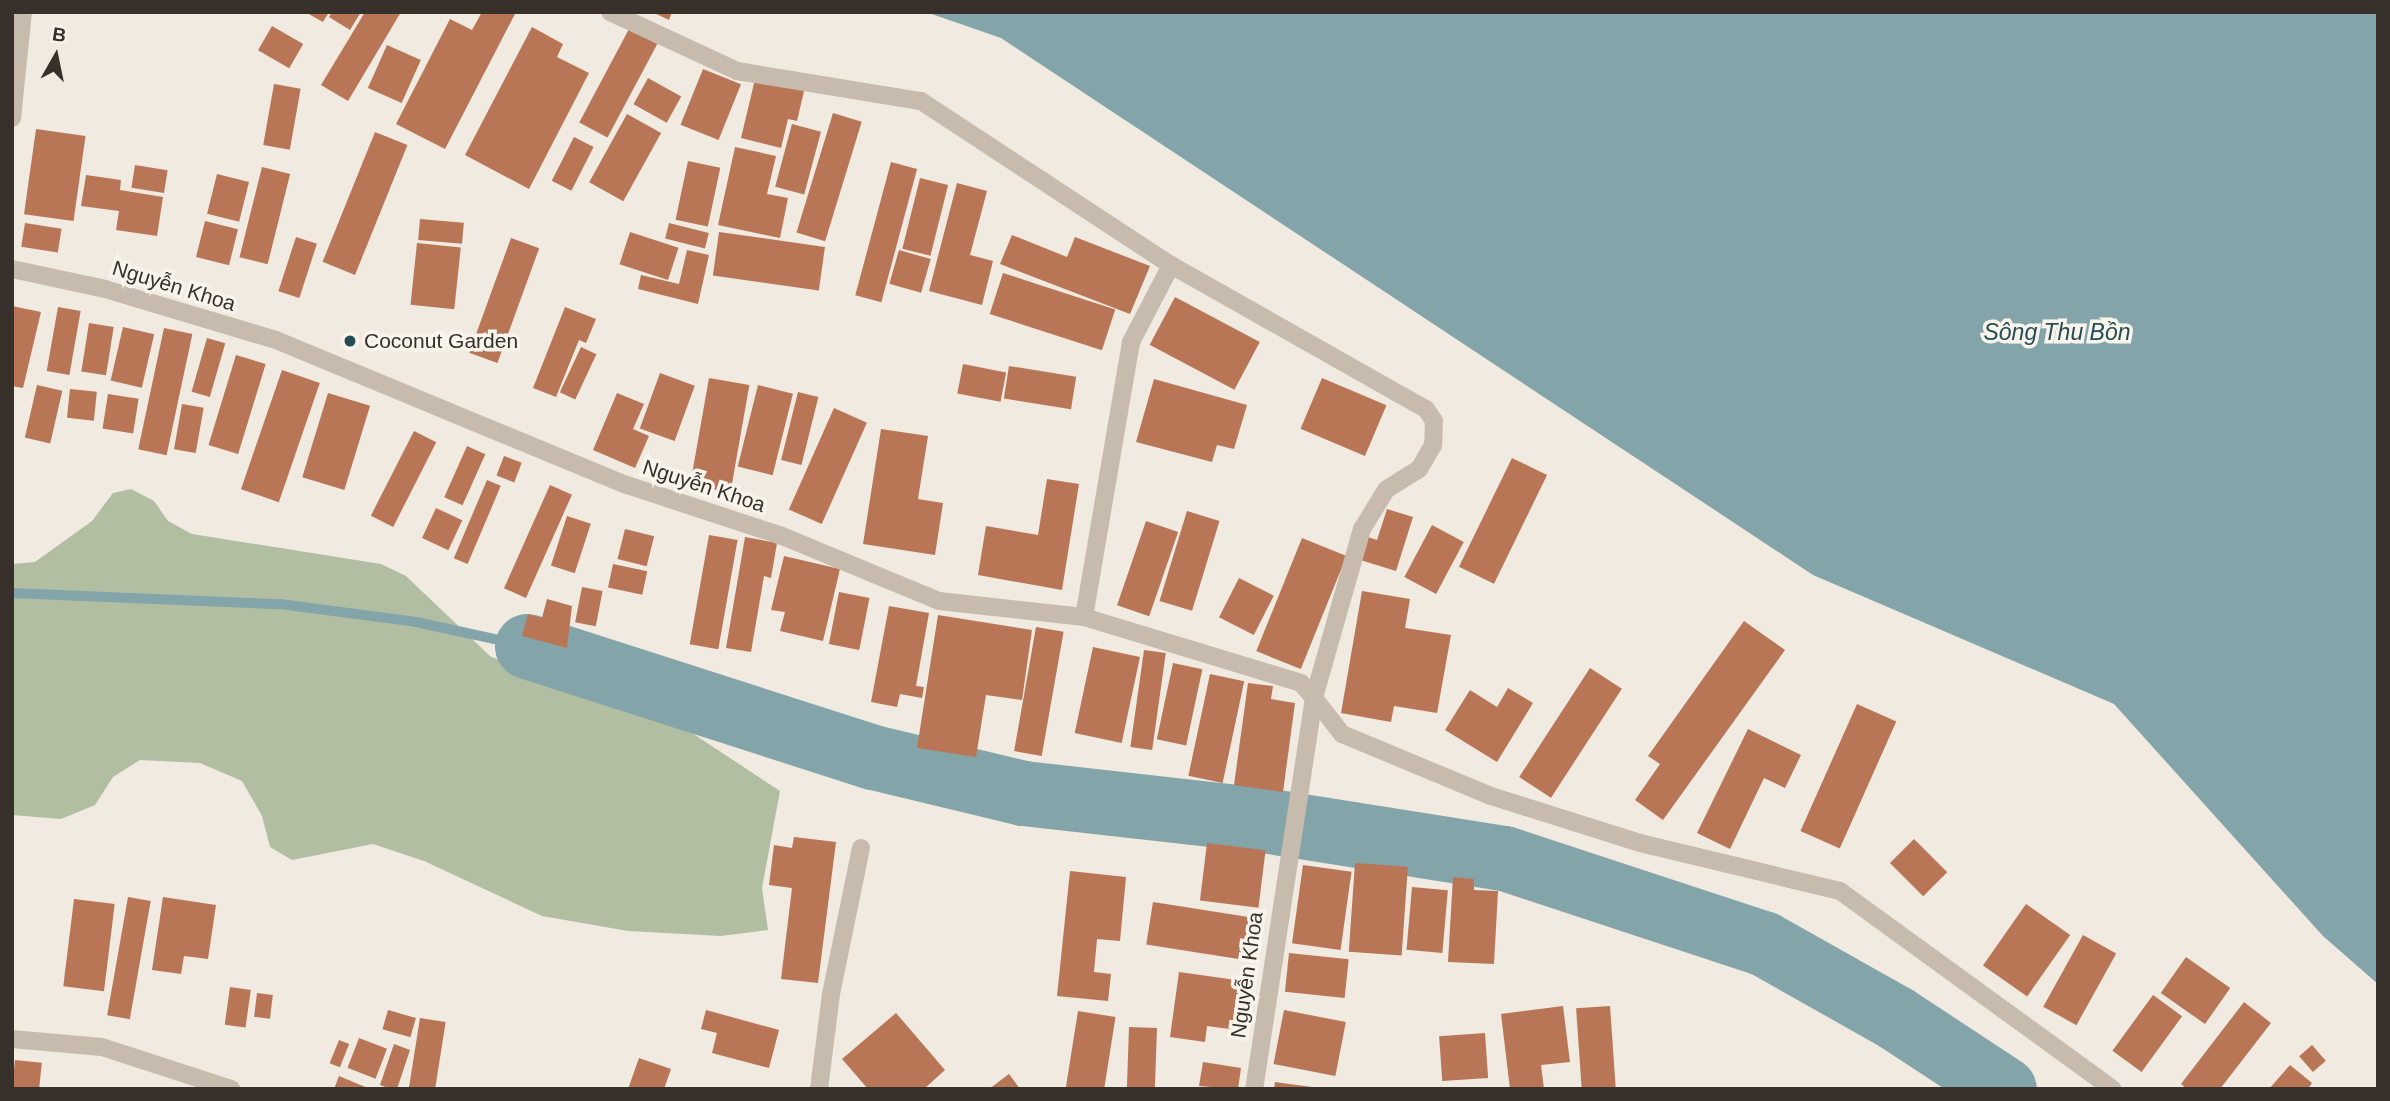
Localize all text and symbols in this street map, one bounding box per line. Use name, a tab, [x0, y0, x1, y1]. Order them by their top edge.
north arrow	[21, 21, 91, 91]
text: B	[51, 23, 68, 46]
street label: Nguyễn Khoa	[109, 255, 239, 317]
water label: Sông Thu Bồn	[1983, 318, 2131, 346]
place label: Coconut Garden	[364, 328, 518, 354]
marker: Coconut Garden	[342, 333, 358, 349]
street label: Nguyễn Khoa	[640, 454, 768, 518]
street label: Nguyễn Khoa	[1226, 910, 1268, 1040]

